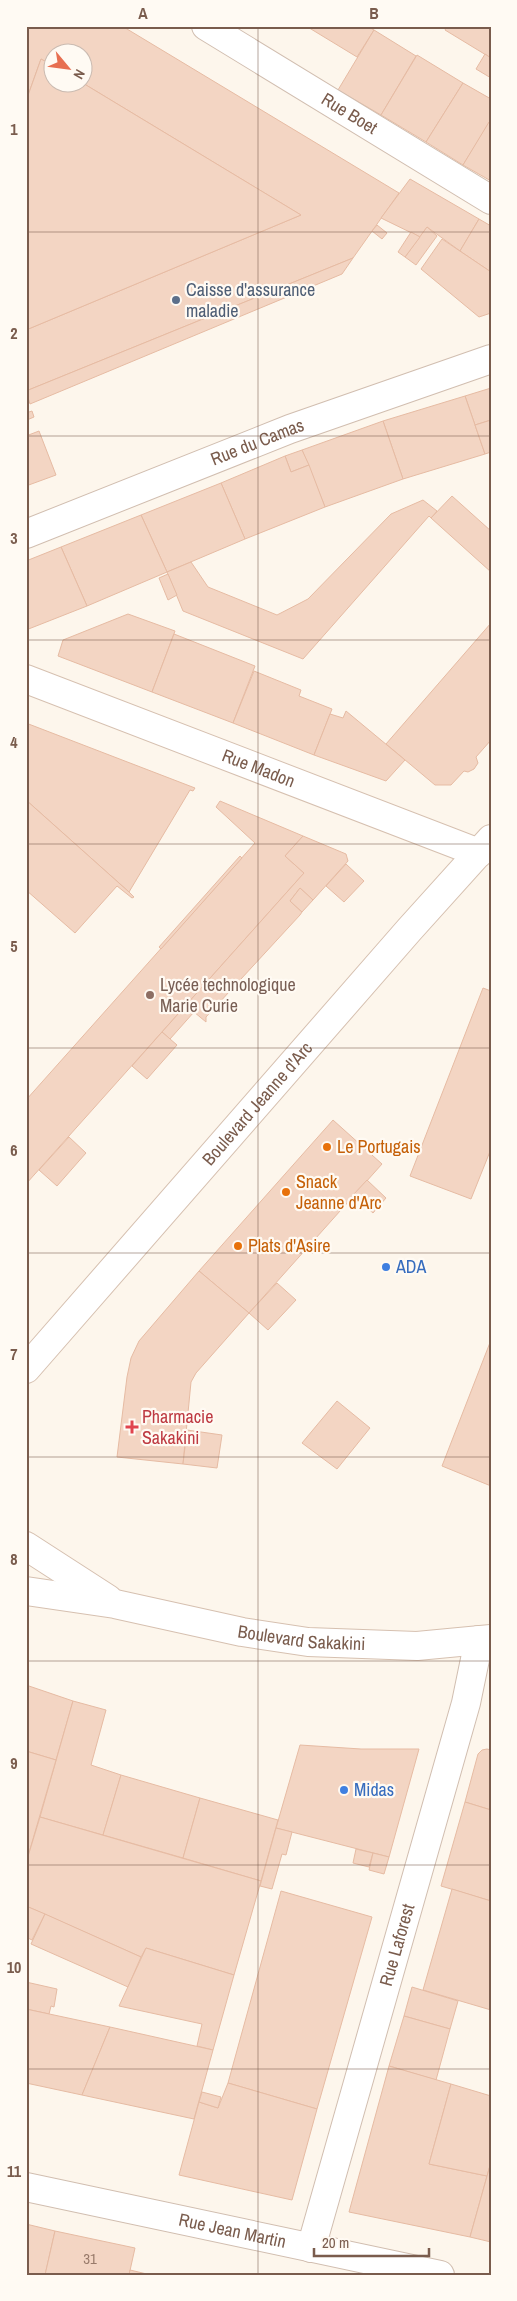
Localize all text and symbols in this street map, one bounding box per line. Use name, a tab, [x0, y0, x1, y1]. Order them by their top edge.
text: A	[138, 2, 148, 24]
text: B	[369, 2, 379, 24]
north arrow	[42, 42, 92, 92]
text: N	[69, 66, 89, 82]
street label: Rue Boet	[317, 86, 382, 140]
text: 1	[10, 118, 18, 140]
place label: Caisse d'assurance maladie	[186, 277, 315, 323]
marker: Caisse d'assurance maladie	[170, 294, 182, 306]
text: 2	[10, 322, 18, 344]
street label: Rue du Camas	[207, 412, 307, 471]
text: 3	[10, 527, 18, 549]
text: 4	[10, 731, 18, 753]
street label: Rue Madon	[218, 742, 299, 793]
text: 5	[10, 935, 18, 957]
place label: Lycée technologique Marie Curie	[160, 972, 296, 1018]
marker: Lycée technologique Marie Curie	[144, 989, 156, 1001]
street label: Boulevard Jeanne d'Arc	[196, 1036, 318, 1171]
place label: Le Portugais	[337, 1134, 421, 1159]
text: 6	[10, 1139, 18, 1161]
marker: Le Portugais	[321, 1141, 333, 1153]
place label: Snack Jeanne d'Arc	[296, 1169, 382, 1215]
marker: Snack Jeanne d'Arc	[280, 1186, 292, 1198]
place label: Plats d'Asire	[248, 1233, 330, 1258]
marker: Plats d'Asire	[232, 1240, 244, 1252]
place label: ADA	[395, 1254, 427, 1279]
marker: ADA	[380, 1261, 392, 1273]
text: 7	[10, 1343, 18, 1365]
place label: Pharmacie Sakakini	[142, 1404, 213, 1450]
marker: Pharmacie Sakakini	[126, 1421, 138, 1433]
text: 8	[10, 1548, 18, 1570]
street label: Boulevard Sakakini	[236, 1619, 366, 1656]
text: 9	[10, 1752, 18, 1774]
place label: Midas	[354, 1777, 394, 1802]
marker: Midas	[338, 1784, 350, 1796]
street label: Rue Laforest	[373, 1901, 420, 1989]
text: 10	[7, 1956, 21, 1978]
text: 11	[7, 2160, 22, 2182]
street label: Rue Jean Martin	[176, 2207, 289, 2254]
scale bar	[314, 2226, 430, 2258]
text: 20 m	[322, 2232, 349, 2253]
house number: 31	[83, 2248, 97, 2269]

